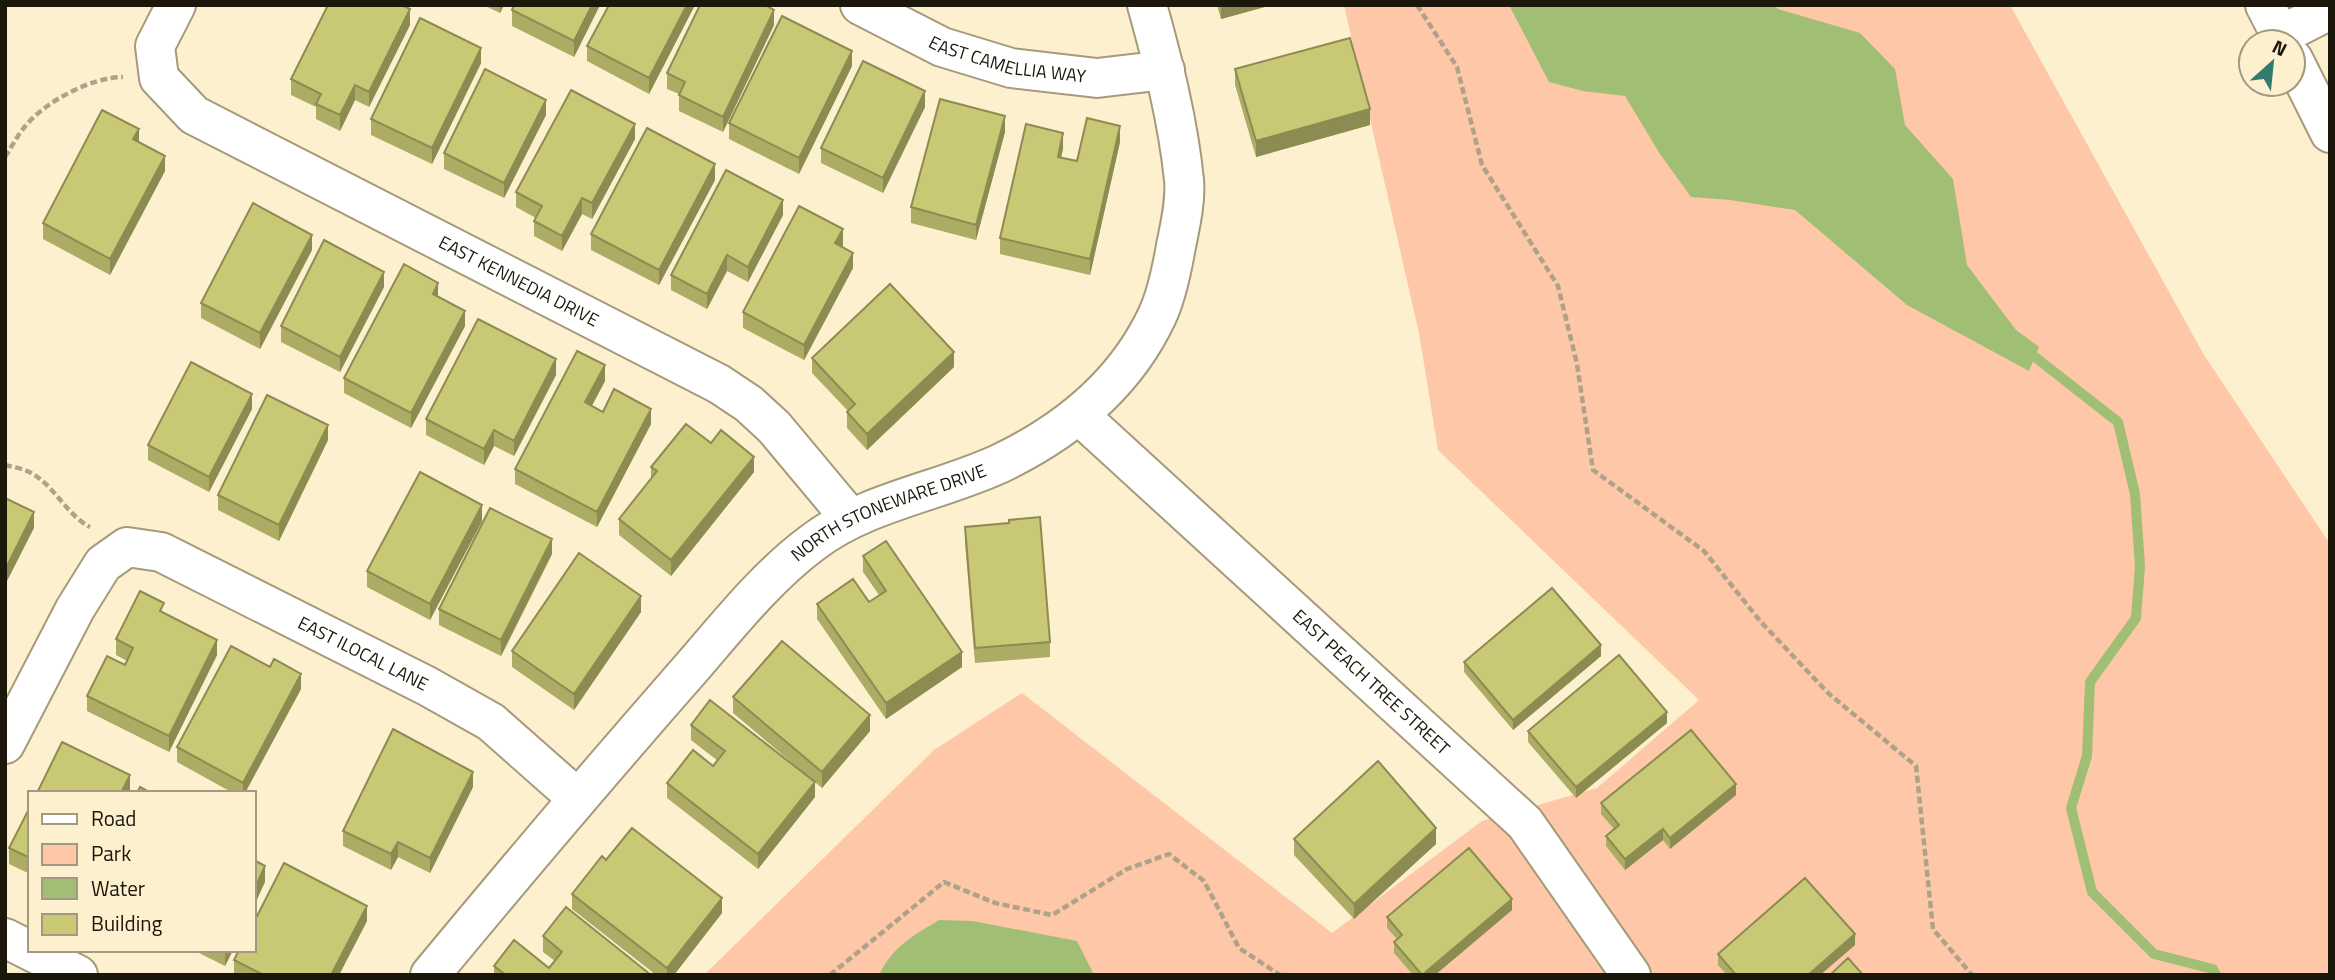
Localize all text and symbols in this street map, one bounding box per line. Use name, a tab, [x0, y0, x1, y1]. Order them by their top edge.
street label: EAST CAMELLIA WAY	[924, 28, 1088, 90]
north arrow	[2237, 28, 2307, 98]
text: N	[2267, 31, 2292, 63]
street label: EAST KENNEDIA DRIVE	[434, 229, 604, 333]
street label: NORTH STONEWARE DRIVE	[785, 457, 990, 568]
street label: EAST PEACH TREE STREET	[1287, 603, 1457, 761]
street label: EAST ILOCAL LANE	[293, 609, 433, 698]
legend	[28, 791, 256, 952]
text: Road	[91, 802, 136, 834]
text: Park	[91, 837, 131, 869]
text: Water	[91, 872, 145, 904]
text: Building	[91, 907, 163, 939]

